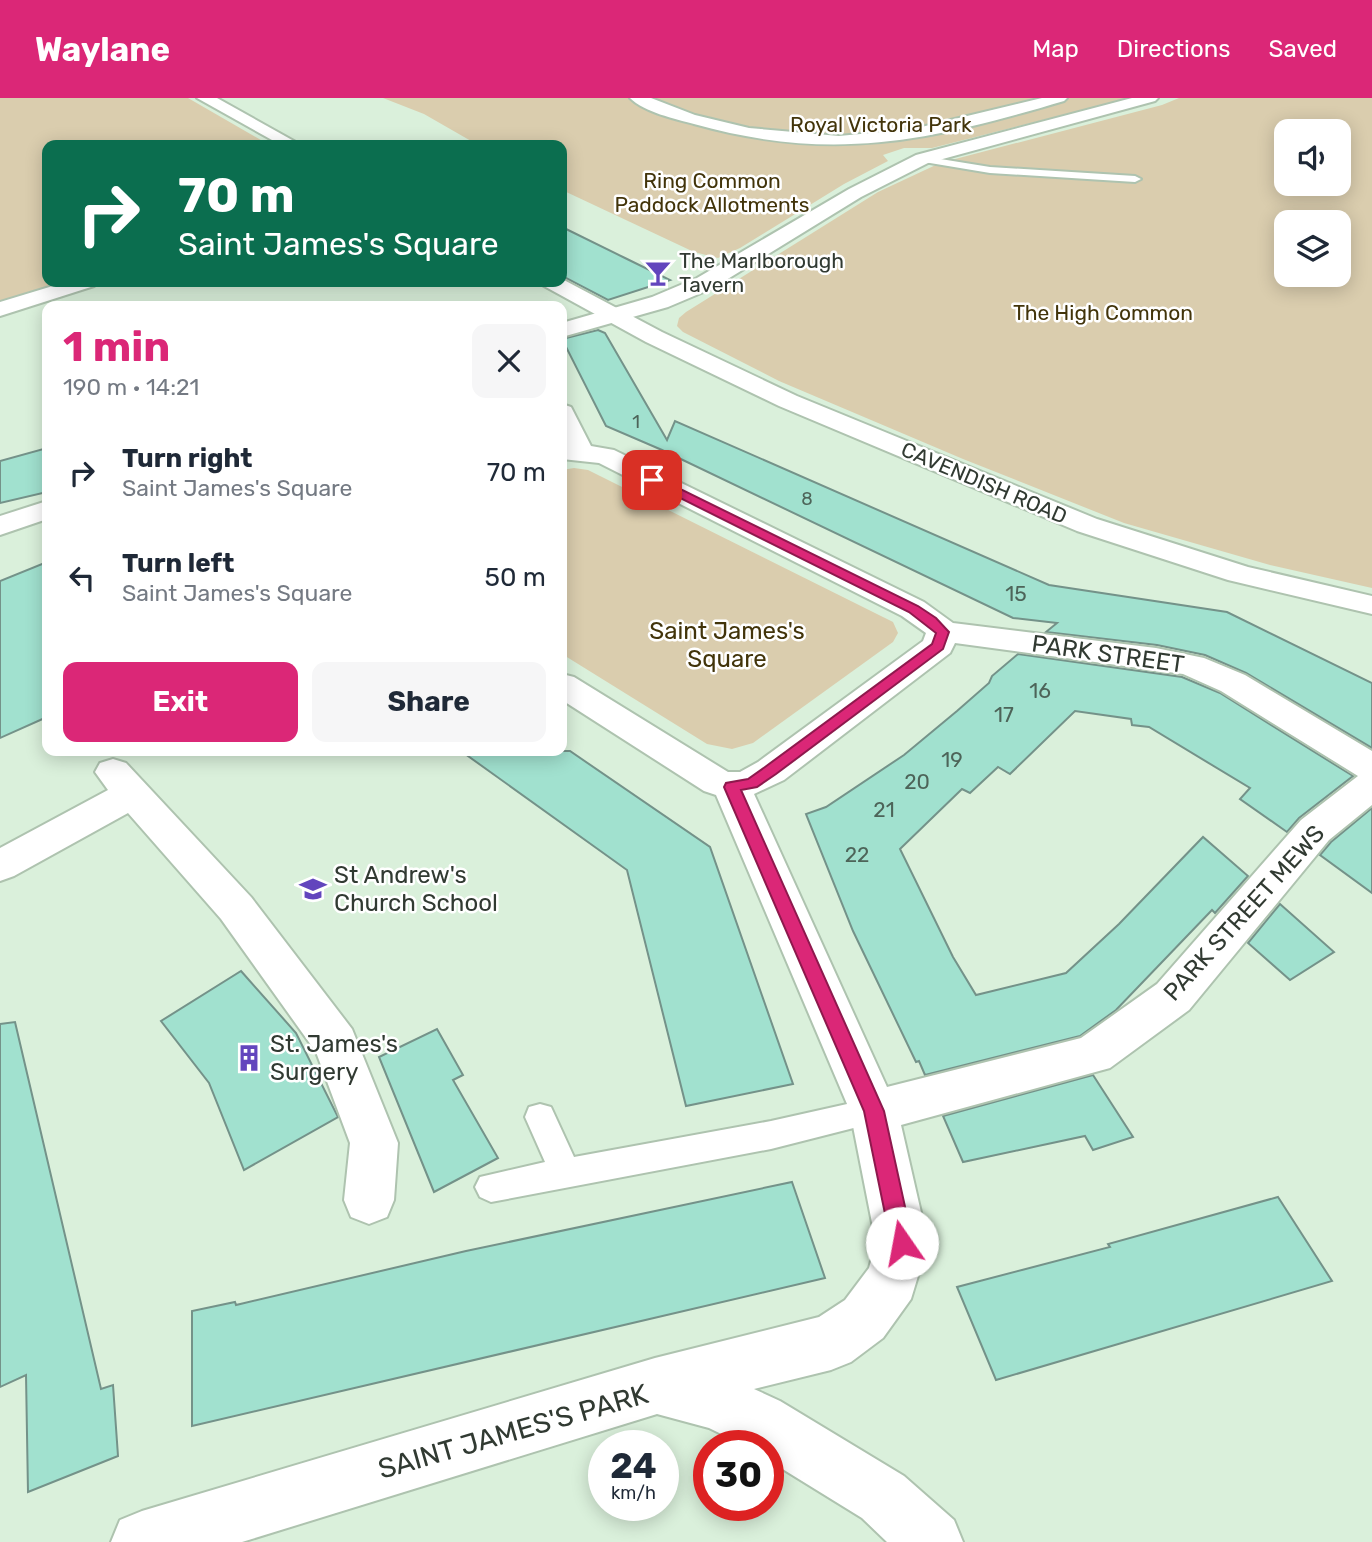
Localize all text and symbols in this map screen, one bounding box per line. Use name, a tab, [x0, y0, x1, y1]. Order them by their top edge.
text: Waylane	[35, 30, 170, 69]
text: Map	[1032, 35, 1079, 63]
text: Directions	[1117, 35, 1230, 63]
text: Saved	[1268, 35, 1337, 63]
park label: Royal Victoria Park	[790, 112, 972, 137]
map controls	[1274, 119, 1351, 287]
button: sound	[1274, 119, 1351, 196]
text: 70 m	[178, 166, 295, 224]
icon: right	[63, 168, 154, 259]
park label: Ring Common Paddock Allotments	[614, 168, 810, 217]
button: layers	[1274, 210, 1351, 287]
text: Saint James's Square	[178, 225, 499, 263]
place label: The Marlborough Tavern	[679, 248, 844, 297]
bar icon: The Marlborough Tavern	[643, 258, 673, 288]
park label: The High Common	[1013, 300, 1193, 325]
text: 1 min	[63, 322, 170, 372]
button: close	[472, 324, 546, 398]
text: 190 m · 14:21	[63, 373, 199, 401]
house number: 1	[632, 411, 640, 433]
street label: CAVENDISH ROAD	[898, 436, 1071, 529]
text: Turn right	[122, 443, 252, 474]
pin	[622, 450, 682, 510]
icon: right	[63, 454, 101, 492]
text: 70 m	[487, 457, 546, 488]
icon: arrive	[633, 461, 671, 499]
text: Saint James's Square	[122, 474, 353, 502]
house number: 8	[801, 488, 813, 510]
text: Turn left	[122, 548, 234, 579]
icon: left	[63, 559, 101, 597]
text: 50 m	[485, 562, 546, 593]
text: Saint James's Square	[122, 579, 353, 607]
house number: 15	[1005, 581, 1027, 606]
park label: Saint James's Square	[649, 617, 805, 673]
street label: PARK STREET	[1030, 629, 1186, 679]
button: Exit	[63, 662, 298, 742]
button: Share	[312, 662, 546, 742]
house number: 16	[1029, 678, 1051, 703]
house number: 17	[994, 702, 1014, 727]
house number: 19	[941, 747, 963, 772]
house number: 20	[904, 769, 930, 794]
house number: 21	[873, 797, 895, 822]
street label: PARK STREET MEWS	[1158, 819, 1330, 1007]
house number: 22	[845, 842, 869, 867]
place label: St Andrew's Church School	[334, 861, 498, 917]
school or university icon: St Andrew's Church School	[298, 874, 328, 904]
place label: St. James's Surgery	[270, 1030, 398, 1086]
building icon: St. James's Surgery	[234, 1043, 264, 1073]
position arrow	[865, 1206, 939, 1280]
street label: SAINT JAMES'S PARK	[374, 1377, 652, 1486]
speed limit sign: 30	[693, 1430, 784, 1521]
text: 24	[610, 1445, 657, 1487]
text: km/h	[611, 1482, 656, 1504]

